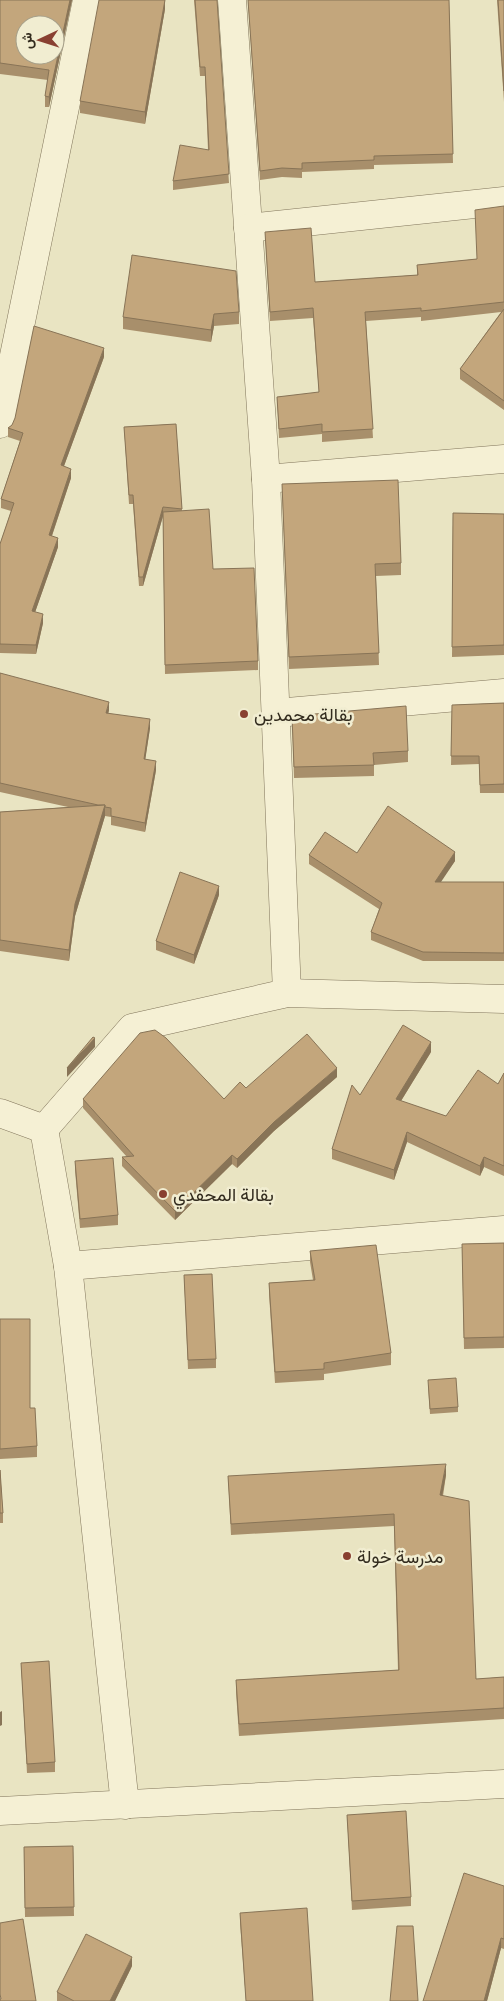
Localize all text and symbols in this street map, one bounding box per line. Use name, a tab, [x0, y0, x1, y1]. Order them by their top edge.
north arrow	[15, 15, 65, 65]
text: ش	[16, 32, 38, 50]
place label: بقالة محمدين	[254, 702, 353, 727]
marker: بقالة محمدين	[238, 708, 250, 720]
place label: بقالة المحفدي	[173, 1182, 274, 1210]
marker: بقالة المحفدي	[157, 1188, 169, 1200]
place label: مدرسة خولة	[357, 1544, 443, 1569]
marker: مدرسة خولة	[341, 1550, 353, 1562]

